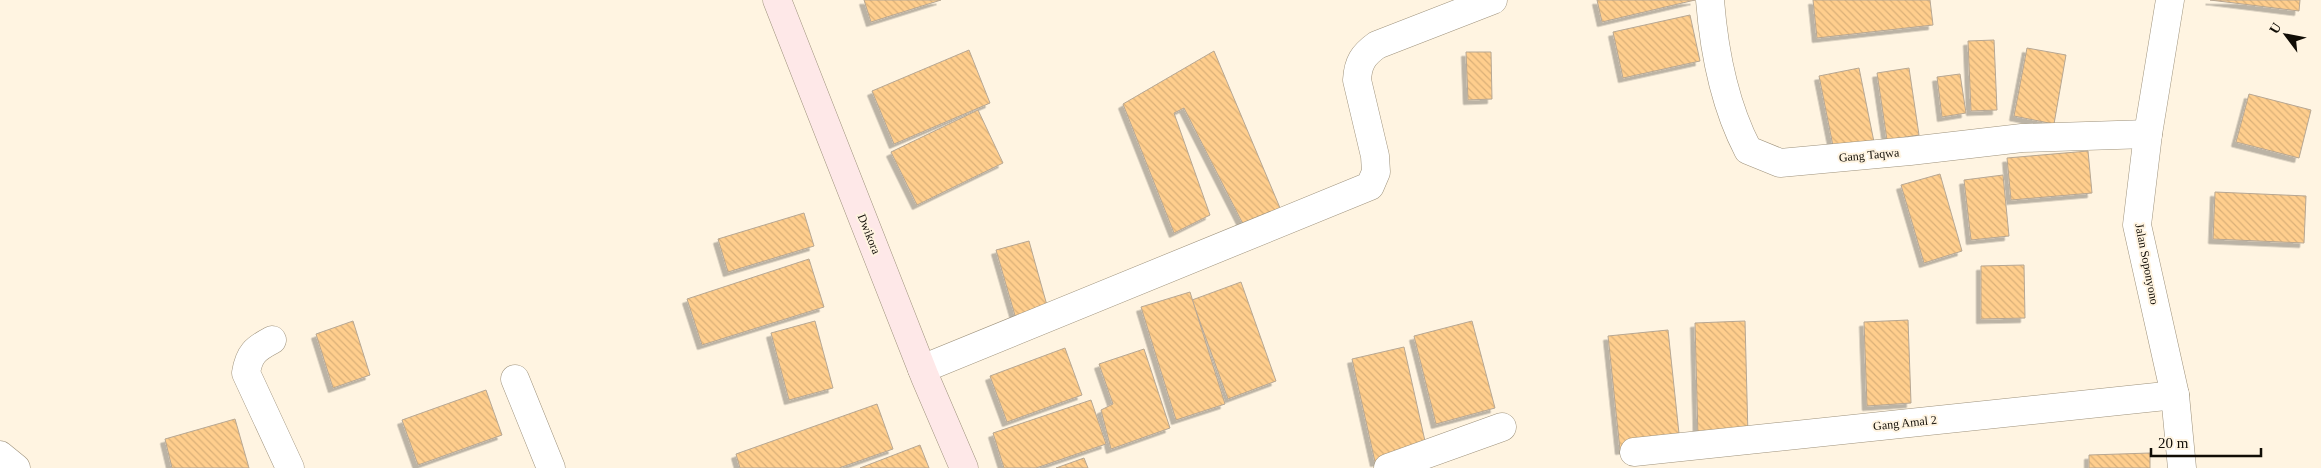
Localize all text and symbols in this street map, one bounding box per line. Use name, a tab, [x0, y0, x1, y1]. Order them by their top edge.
north arrow	[2261, 10, 2311, 60]
text: U	[2266, 20, 2284, 37]
street label: Gang Taqwa	[1838, 145, 1900, 165]
street label: Dwikora	[855, 212, 884, 257]
street label: Jalan Soponyono	[2132, 222, 2162, 306]
street label: Gang Amal 2	[1872, 413, 1938, 433]
scale bar	[2151, 426, 2261, 458]
text: 20 m	[2158, 435, 2189, 451]

